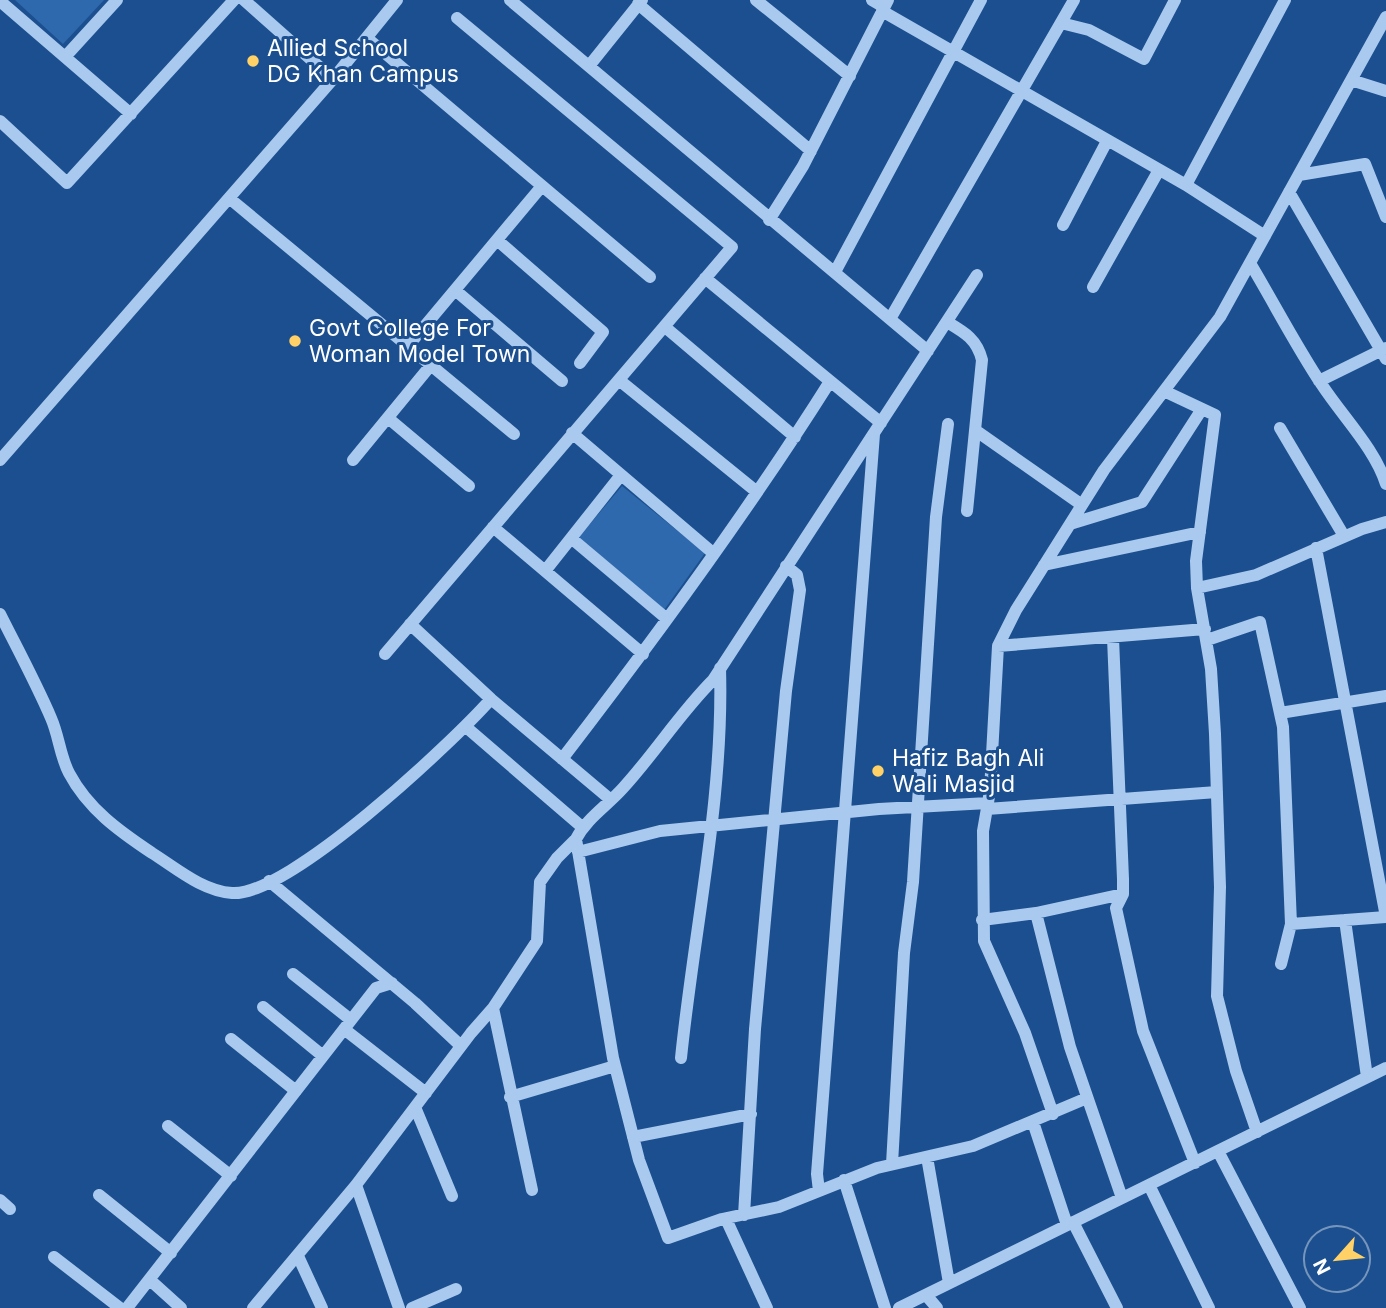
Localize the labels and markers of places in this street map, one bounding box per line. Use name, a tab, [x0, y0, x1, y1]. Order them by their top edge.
place label: Allied School DG Khan Campus	[267, 34, 459, 88]
marker: Allied School DG Khan Campus	[245, 53, 261, 69]
place label: Govt College For Woman Model Town	[309, 314, 530, 368]
marker: Govt College For Woman Model Town	[287, 333, 303, 349]
place label: Hafiz Bagh Ali Wali Masjid	[892, 744, 1044, 798]
marker: Hafiz Bagh Ali Wali Masjid	[870, 763, 886, 779]

